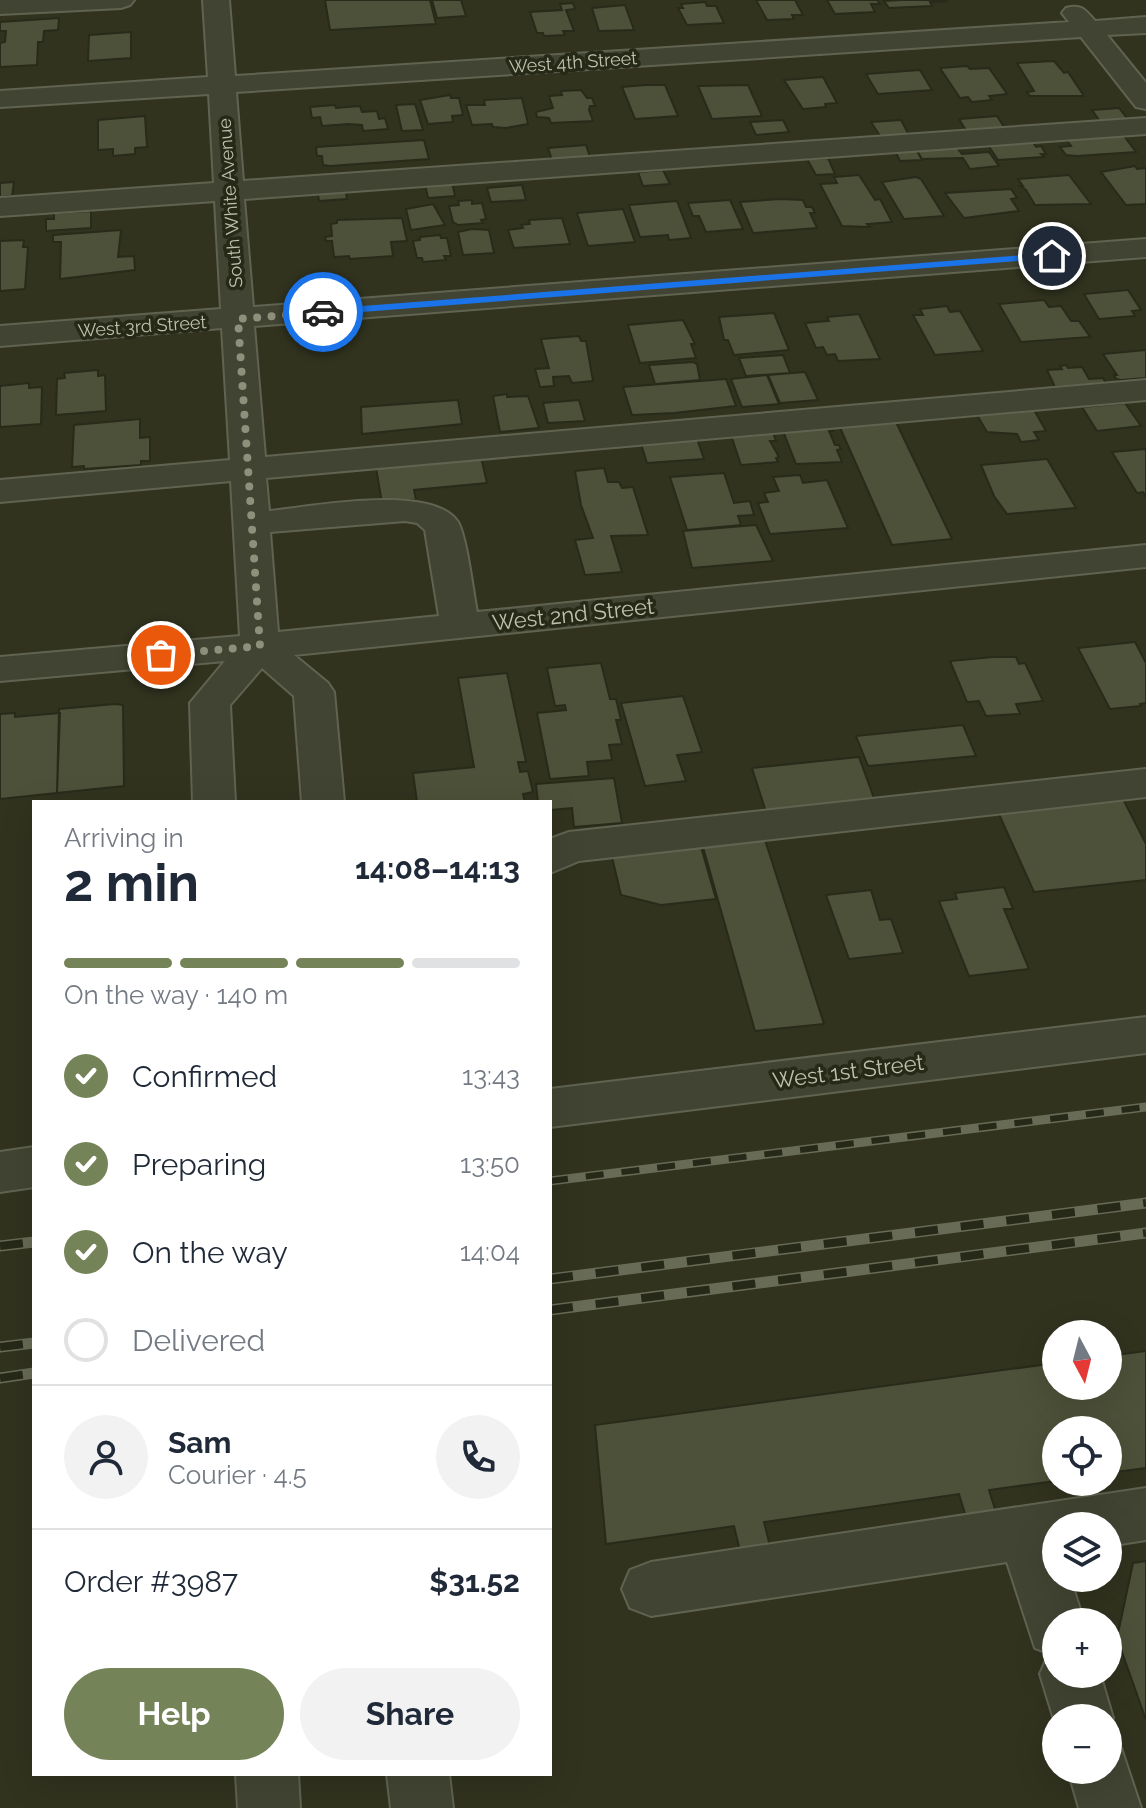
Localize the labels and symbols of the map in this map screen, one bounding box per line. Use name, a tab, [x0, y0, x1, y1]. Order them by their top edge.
street label: West 4th Street	[508, 47, 638, 77]
street label: South White Avenue	[214, 117, 246, 288]
pin	[1018, 222, 1086, 290]
courier	[283, 272, 363, 352]
street label: West 3rd Street	[77, 311, 207, 341]
street label: West 2nd Street	[491, 593, 656, 635]
pin	[127, 621, 195, 689]
street label: West 1st Street	[771, 1049, 926, 1093]
north arrow	[1042, 1320, 1122, 1400]

